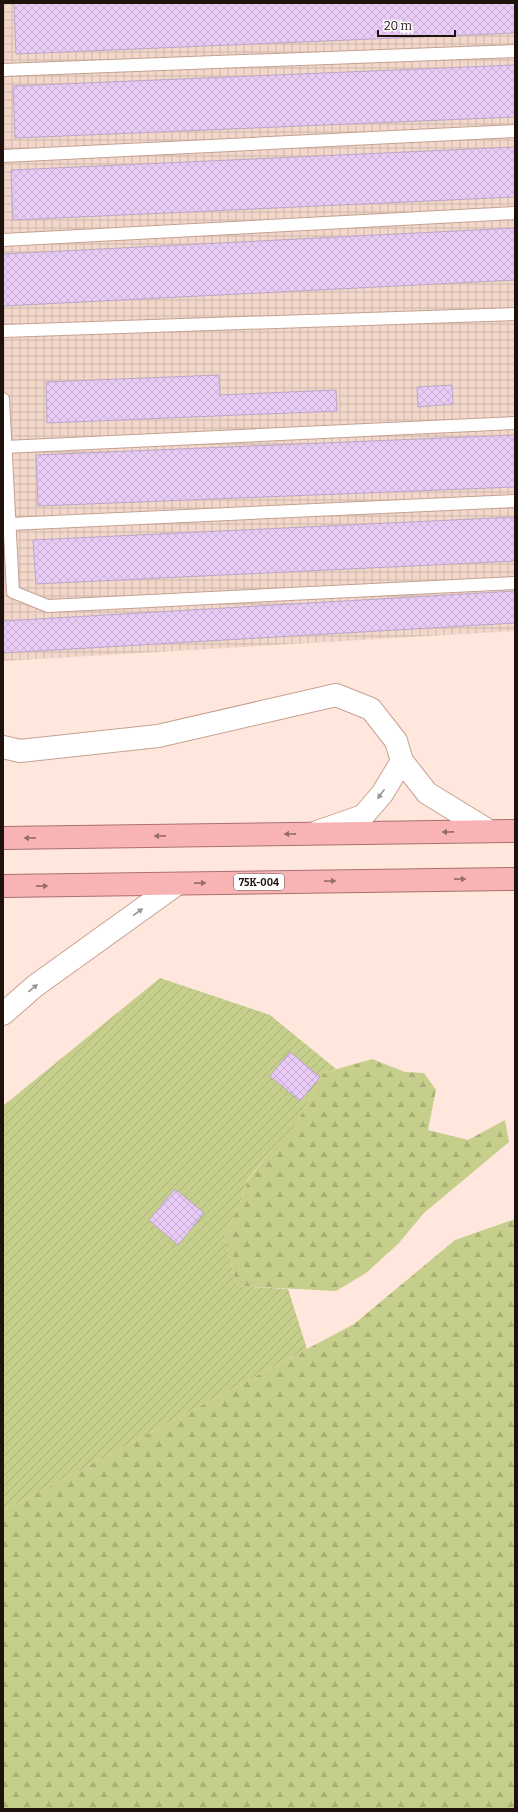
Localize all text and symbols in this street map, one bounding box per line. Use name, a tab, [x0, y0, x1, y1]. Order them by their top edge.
scale bar	[378, 12, 455, 38]
text: 20 m	[384, 19, 413, 33]
one-way arrow	[378, 789, 386, 799]
one-way arrow	[441, 829, 454, 835]
one-way arrow	[283, 831, 296, 837]
one-way arrow	[153, 833, 166, 839]
one-way arrow	[23, 835, 36, 841]
road number: 75К-004	[234, 874, 284, 890]
one-way arrow	[454, 876, 466, 883]
one-way arrow	[324, 878, 336, 885]
one-way arrow	[194, 880, 207, 886]
one-way arrow	[36, 883, 49, 889]
one-way arrow	[132, 908, 143, 916]
one-way arrow	[27, 984, 38, 993]

